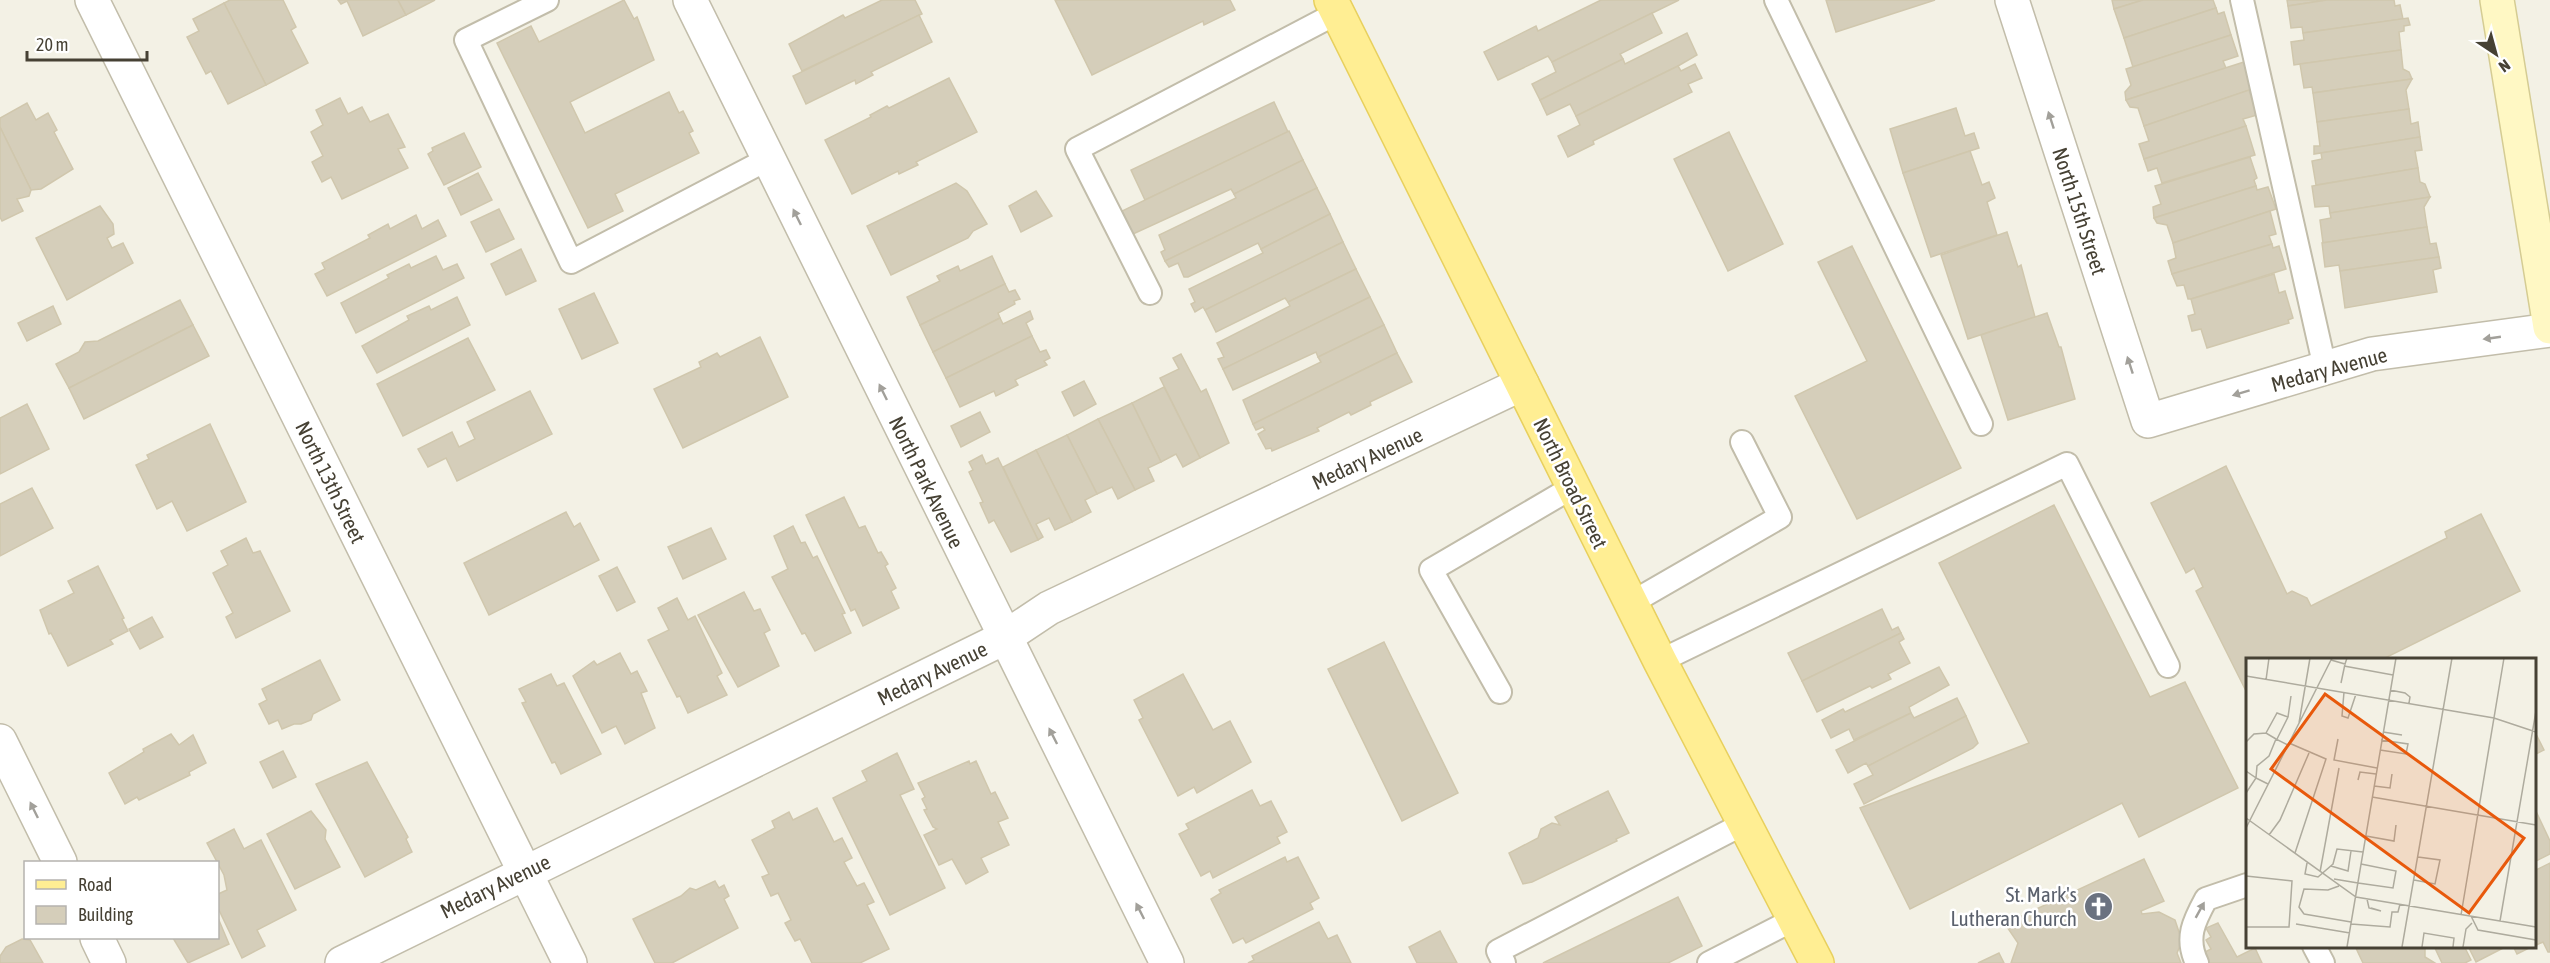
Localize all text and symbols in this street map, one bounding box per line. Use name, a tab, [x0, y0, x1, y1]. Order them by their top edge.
scale bar	[27, 24, 147, 62]
north arrow	[2466, 24, 2526, 84]
text: 20 m	[36, 34, 68, 55]
text: N	[2496, 56, 2514, 76]
one-way arrow	[2045, 111, 2055, 129]
street label: North 15th Street	[2048, 144, 2112, 278]
one-way arrow	[792, 209, 801, 226]
one-way arrow	[2482, 333, 2501, 342]
street label: Medary Avenue	[2268, 342, 2390, 396]
one-way arrow	[2125, 356, 2134, 374]
one-way arrow	[878, 384, 888, 401]
one-way arrow	[2232, 389, 2250, 398]
street label: North Park Avenue	[885, 412, 969, 552]
street label: North Broad Street	[1529, 414, 1613, 552]
street label: North 13th Street	[291, 417, 371, 547]
street label: Medary Avenue	[1308, 422, 1426, 494]
street label: Medary Avenue	[873, 636, 991, 710]
inset map	[2246, 658, 2535, 948]
one-way arrow	[1048, 728, 1058, 745]
one-way arrow	[29, 801, 39, 818]
street label: Medary Avenue	[436, 849, 554, 923]
legend	[24, 861, 219, 939]
text: Road	[78, 874, 112, 895]
place label: St. Mark's Lutheran Church	[1950, 882, 2077, 930]
church icon: St. Mark's Lutheran Church	[2082, 890, 2114, 922]
one-way arrow	[2195, 901, 2205, 918]
one-way arrow	[1136, 902, 1145, 919]
text: Building	[78, 904, 133, 925]

